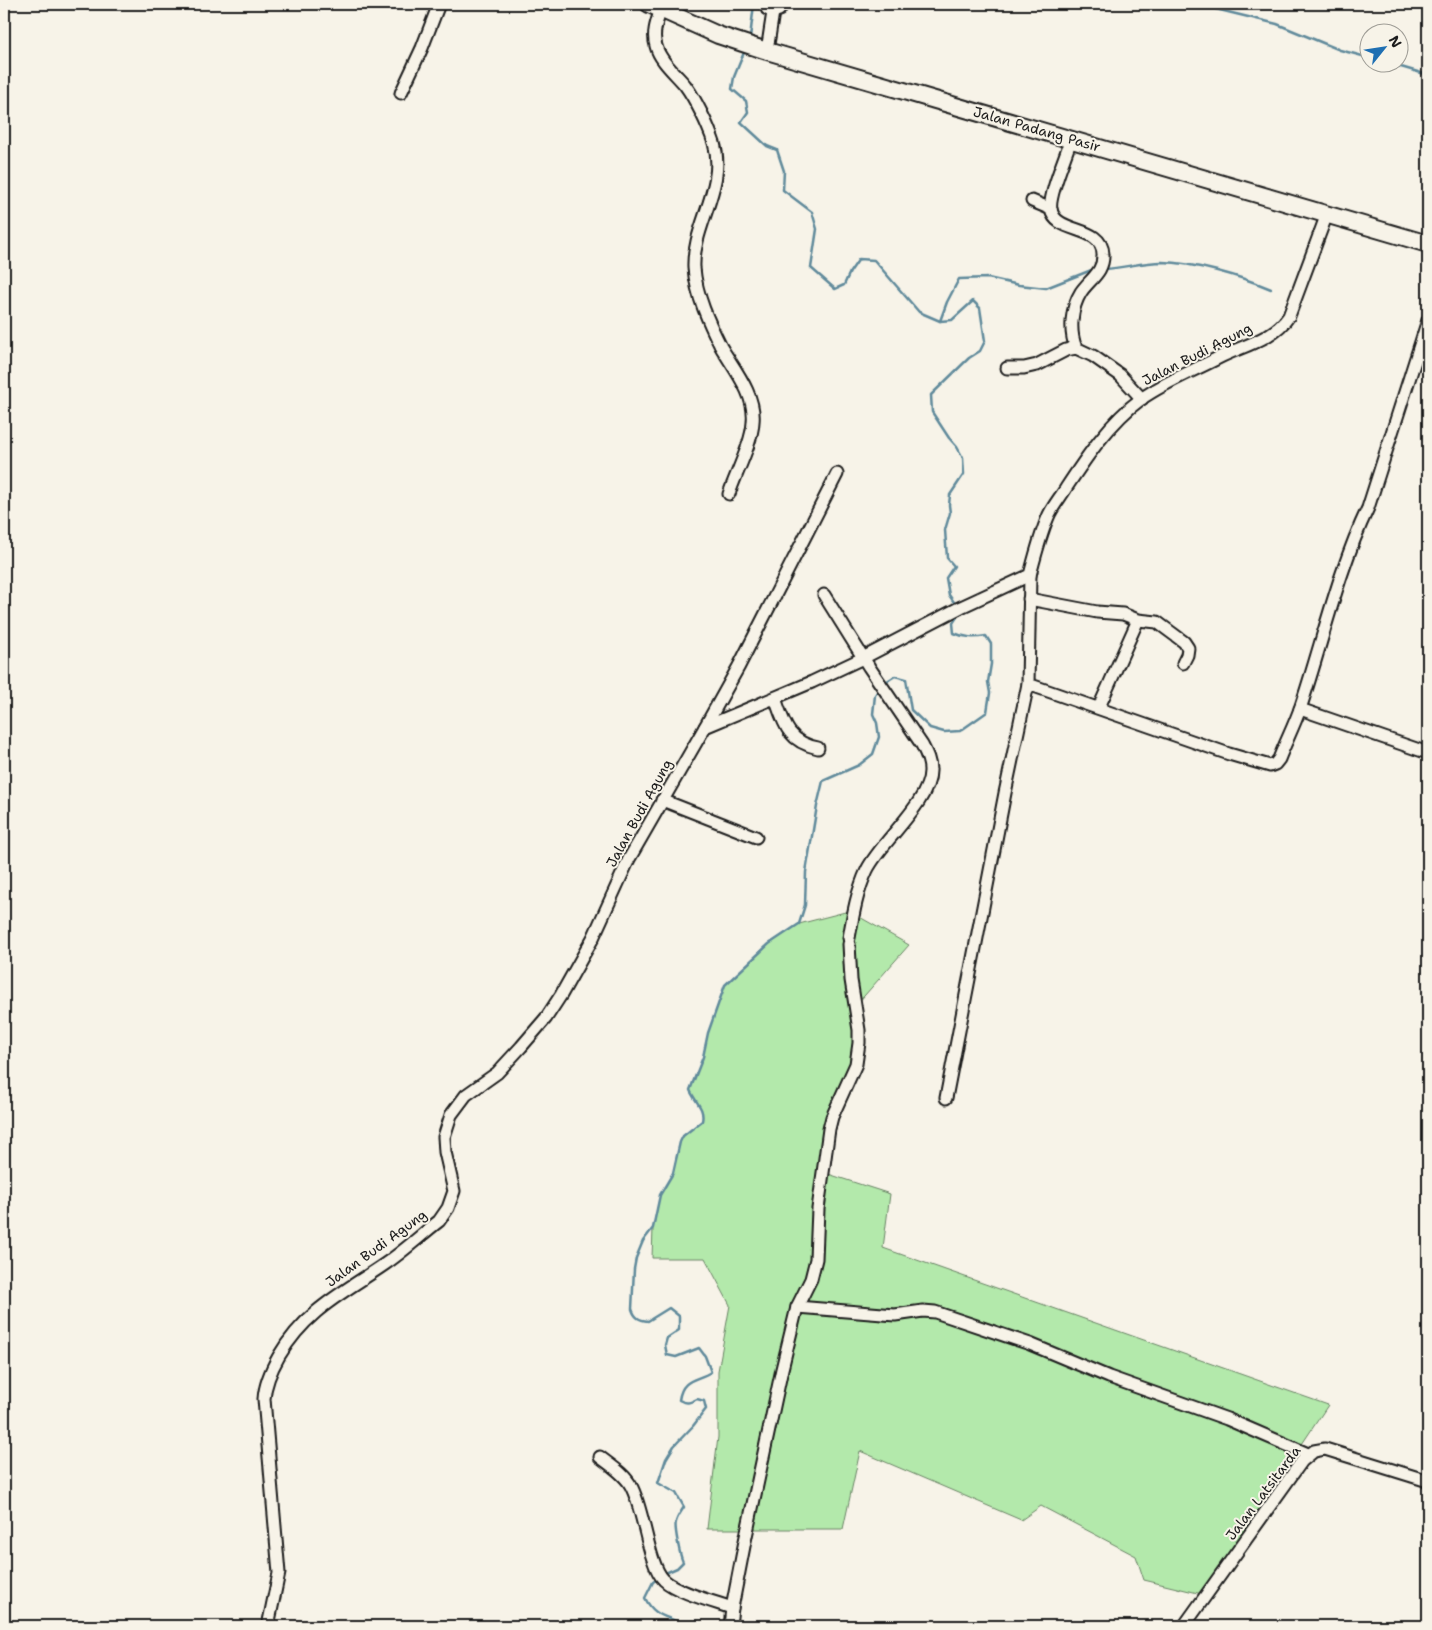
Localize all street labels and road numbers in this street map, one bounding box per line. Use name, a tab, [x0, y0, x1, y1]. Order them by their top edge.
street label: Jalan Padang Pasir	[971, 102, 1103, 156]
street label: Jalan Budi Agung	[1139, 319, 1255, 389]
street label: Jalan Budi Agung	[602, 756, 676, 870]
street label: Jalan Budi Agung	[322, 1205, 430, 1291]
street label: Jalan Latsitarda	[1222, 1442, 1305, 1544]

